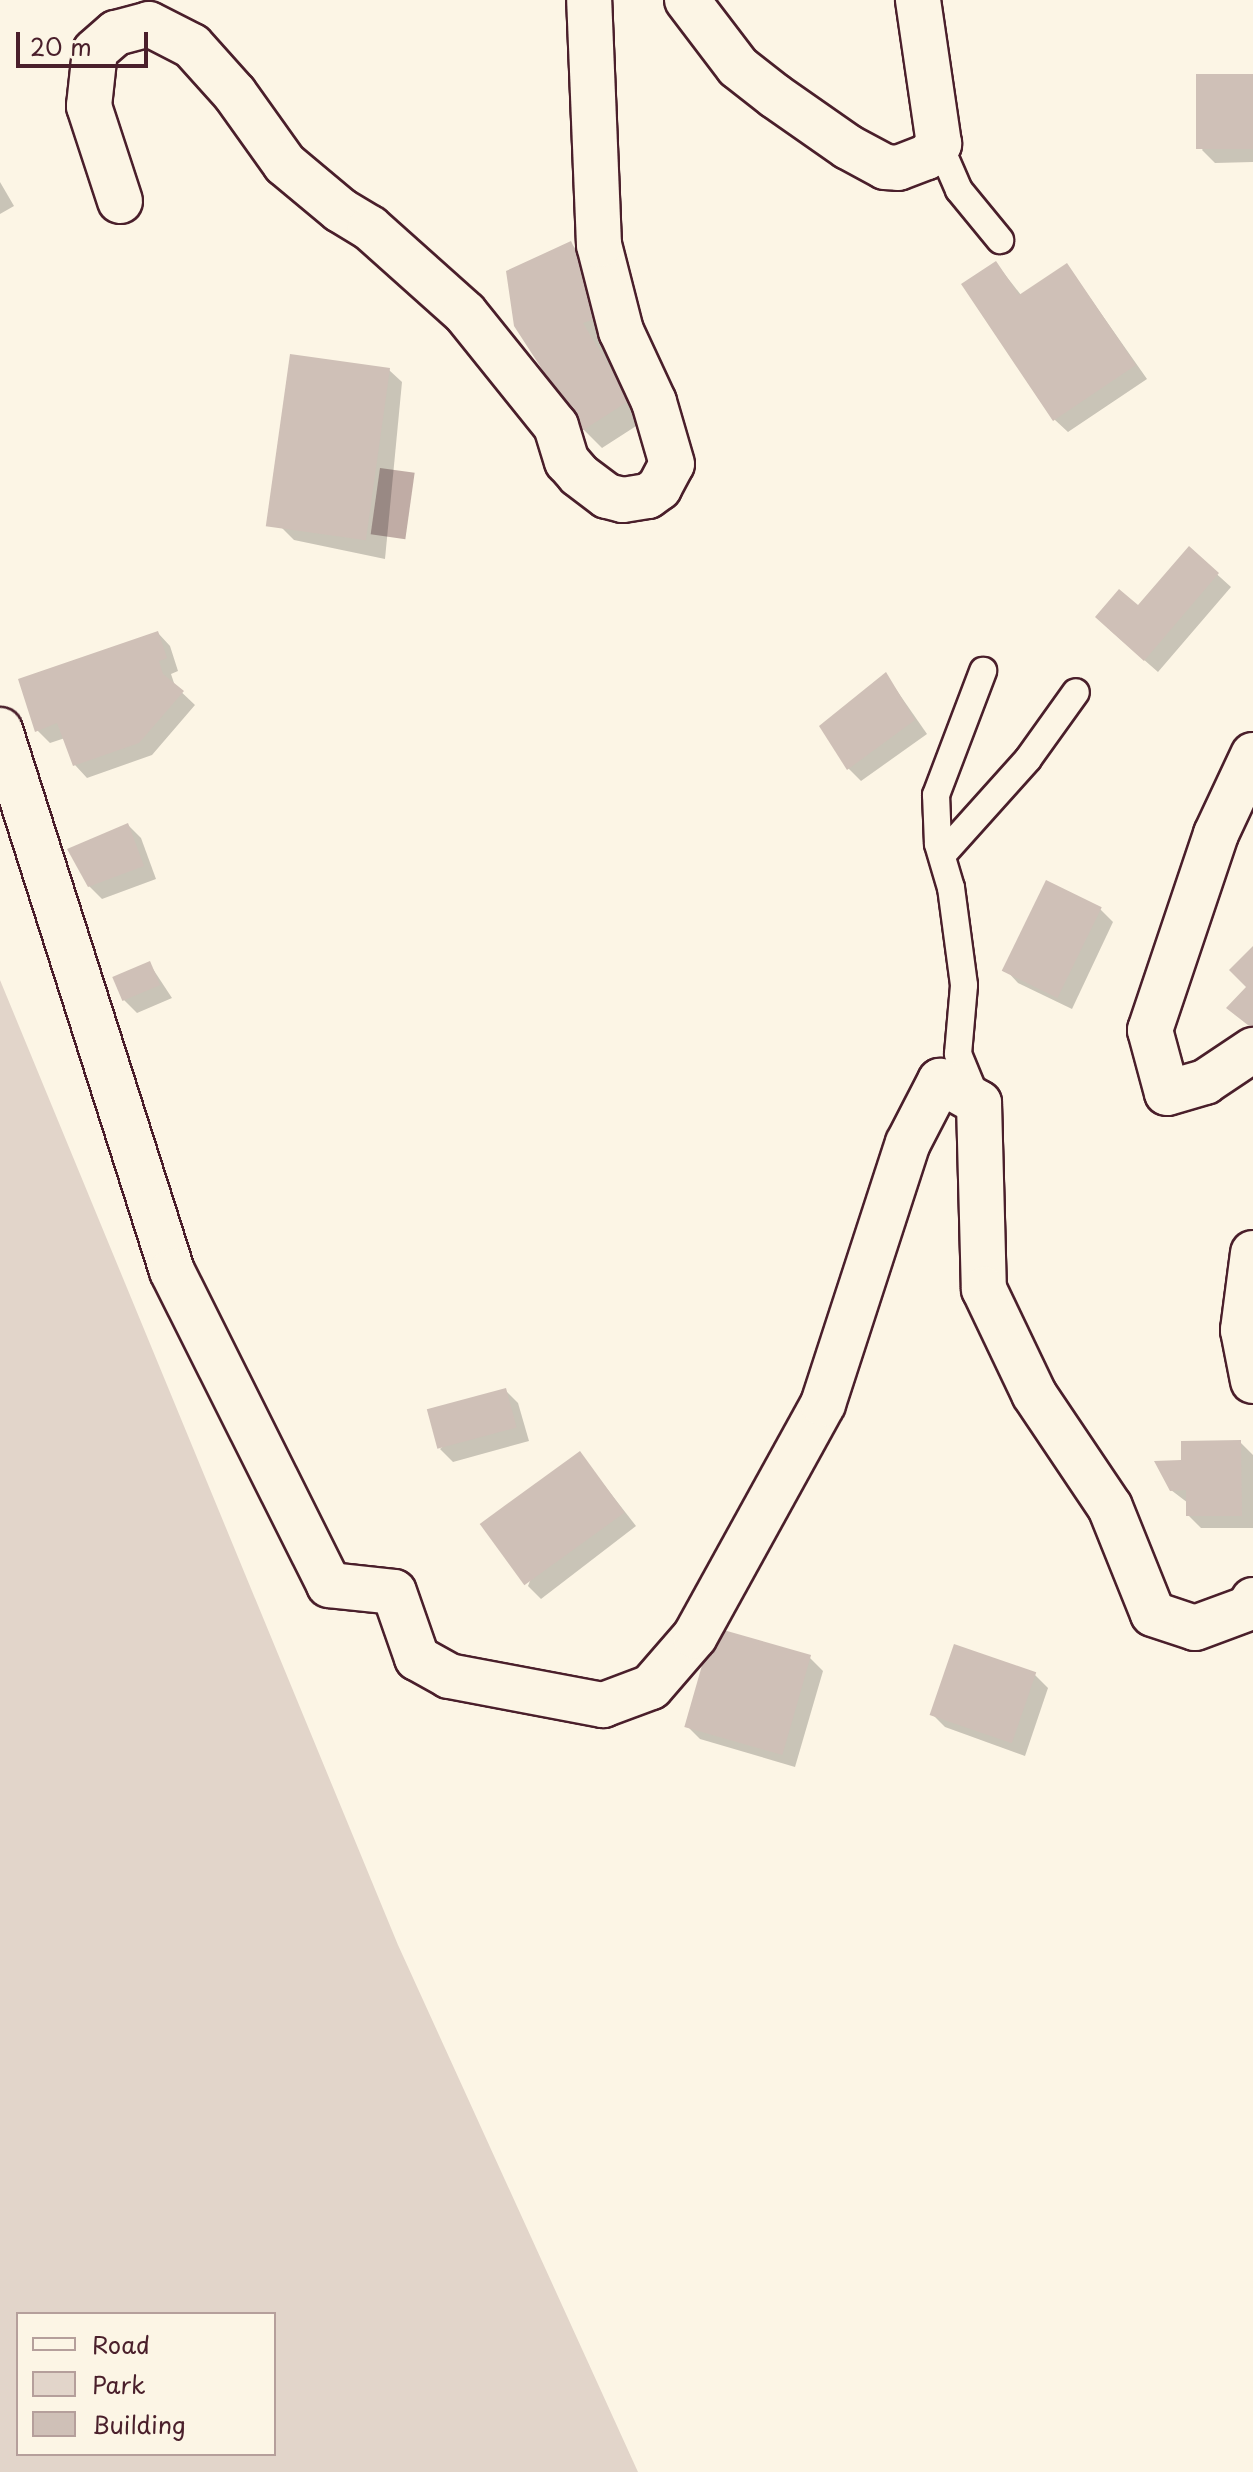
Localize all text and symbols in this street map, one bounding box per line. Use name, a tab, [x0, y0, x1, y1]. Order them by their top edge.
scale bar	[20, 16, 152, 66]
text: 20 m	[30, 28, 92, 64]
legend	[16, 2312, 276, 2456]
text: Road	[92, 2326, 150, 2362]
text: Park	[92, 2366, 146, 2402]
text: Building	[92, 2406, 186, 2442]

